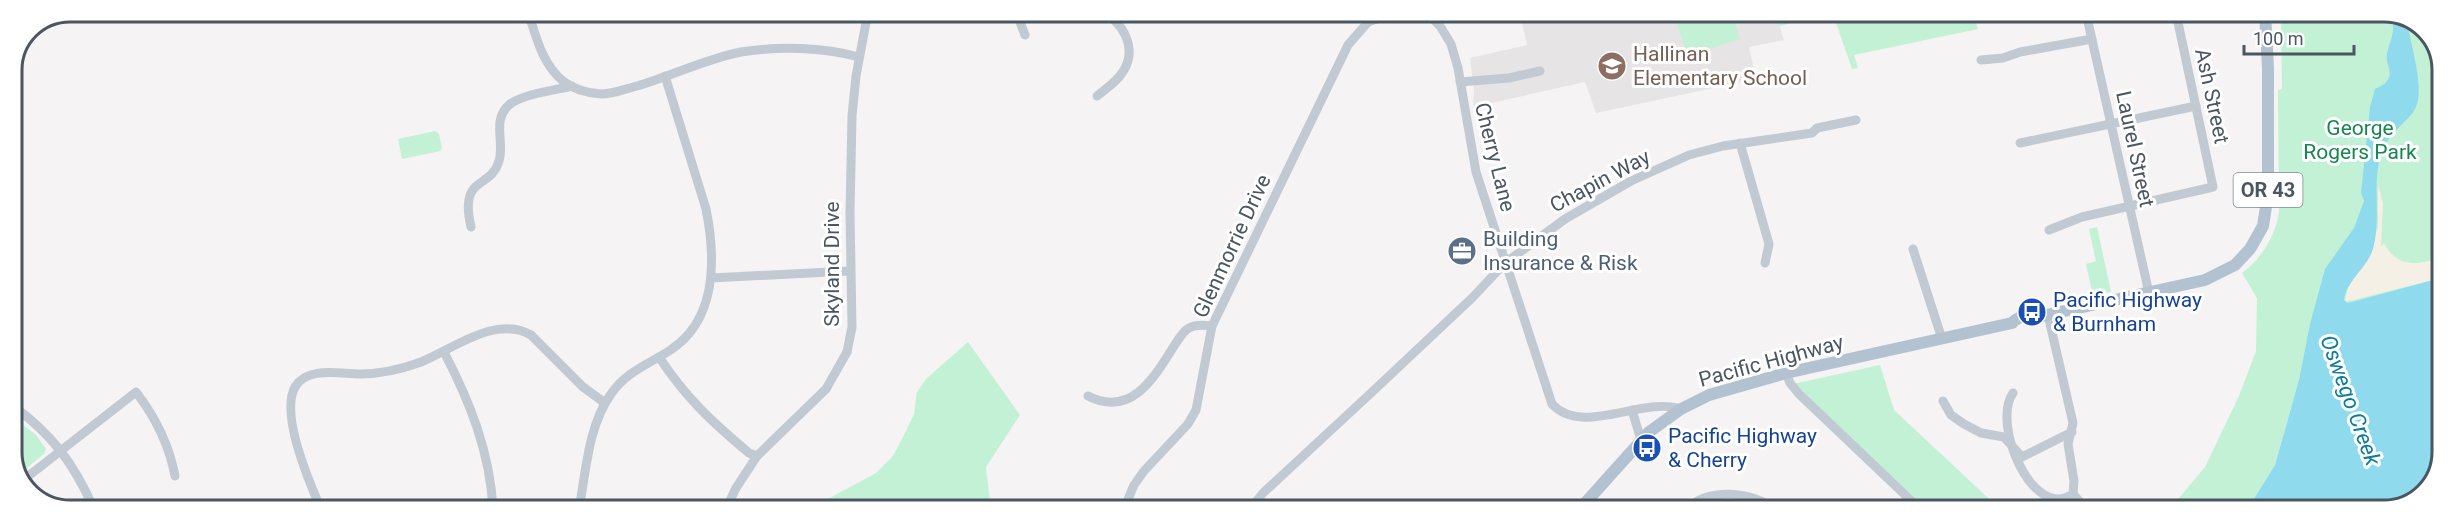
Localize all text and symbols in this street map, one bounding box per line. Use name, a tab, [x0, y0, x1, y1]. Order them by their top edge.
scale bar	[2244, 18, 2354, 56]
text: 100 m	[2253, 28, 2304, 49]
place label: Hallinan Elementary School	[1633, 42, 1807, 90]
street label: Ash Street	[2190, 46, 2234, 146]
school or university icon: Hallinan Elementary School	[1596, 50, 1628, 82]
street label: Laurel Street	[2111, 89, 2159, 209]
street label: Cherry Lane	[1470, 100, 1520, 214]
park label: George Rogers Park	[2303, 116, 2417, 164]
street label: Chapin Way	[1546, 145, 1654, 217]
street label: Glenmorrie Drive	[1188, 171, 1276, 321]
road number: OR 43	[2234, 173, 2302, 207]
street label: Skyland Drive	[820, 201, 844, 327]
place label: Building Insurance & Risk	[1483, 227, 1638, 275]
office icon: Building Insurance & Risk	[1446, 235, 1478, 267]
place label: Pacific Highway & Burnham	[2053, 288, 2202, 336]
bus stop icon: Pacific Highway & Burnham	[2016, 296, 2048, 328]
street label: Pacific Highway	[1696, 330, 1846, 392]
water label: Oswego Creek	[2315, 332, 2386, 470]
place label: Pacific Highway & Cherry	[1668, 424, 1817, 472]
bus stop icon: Pacific Highway & Cherry	[1631, 432, 1663, 464]

